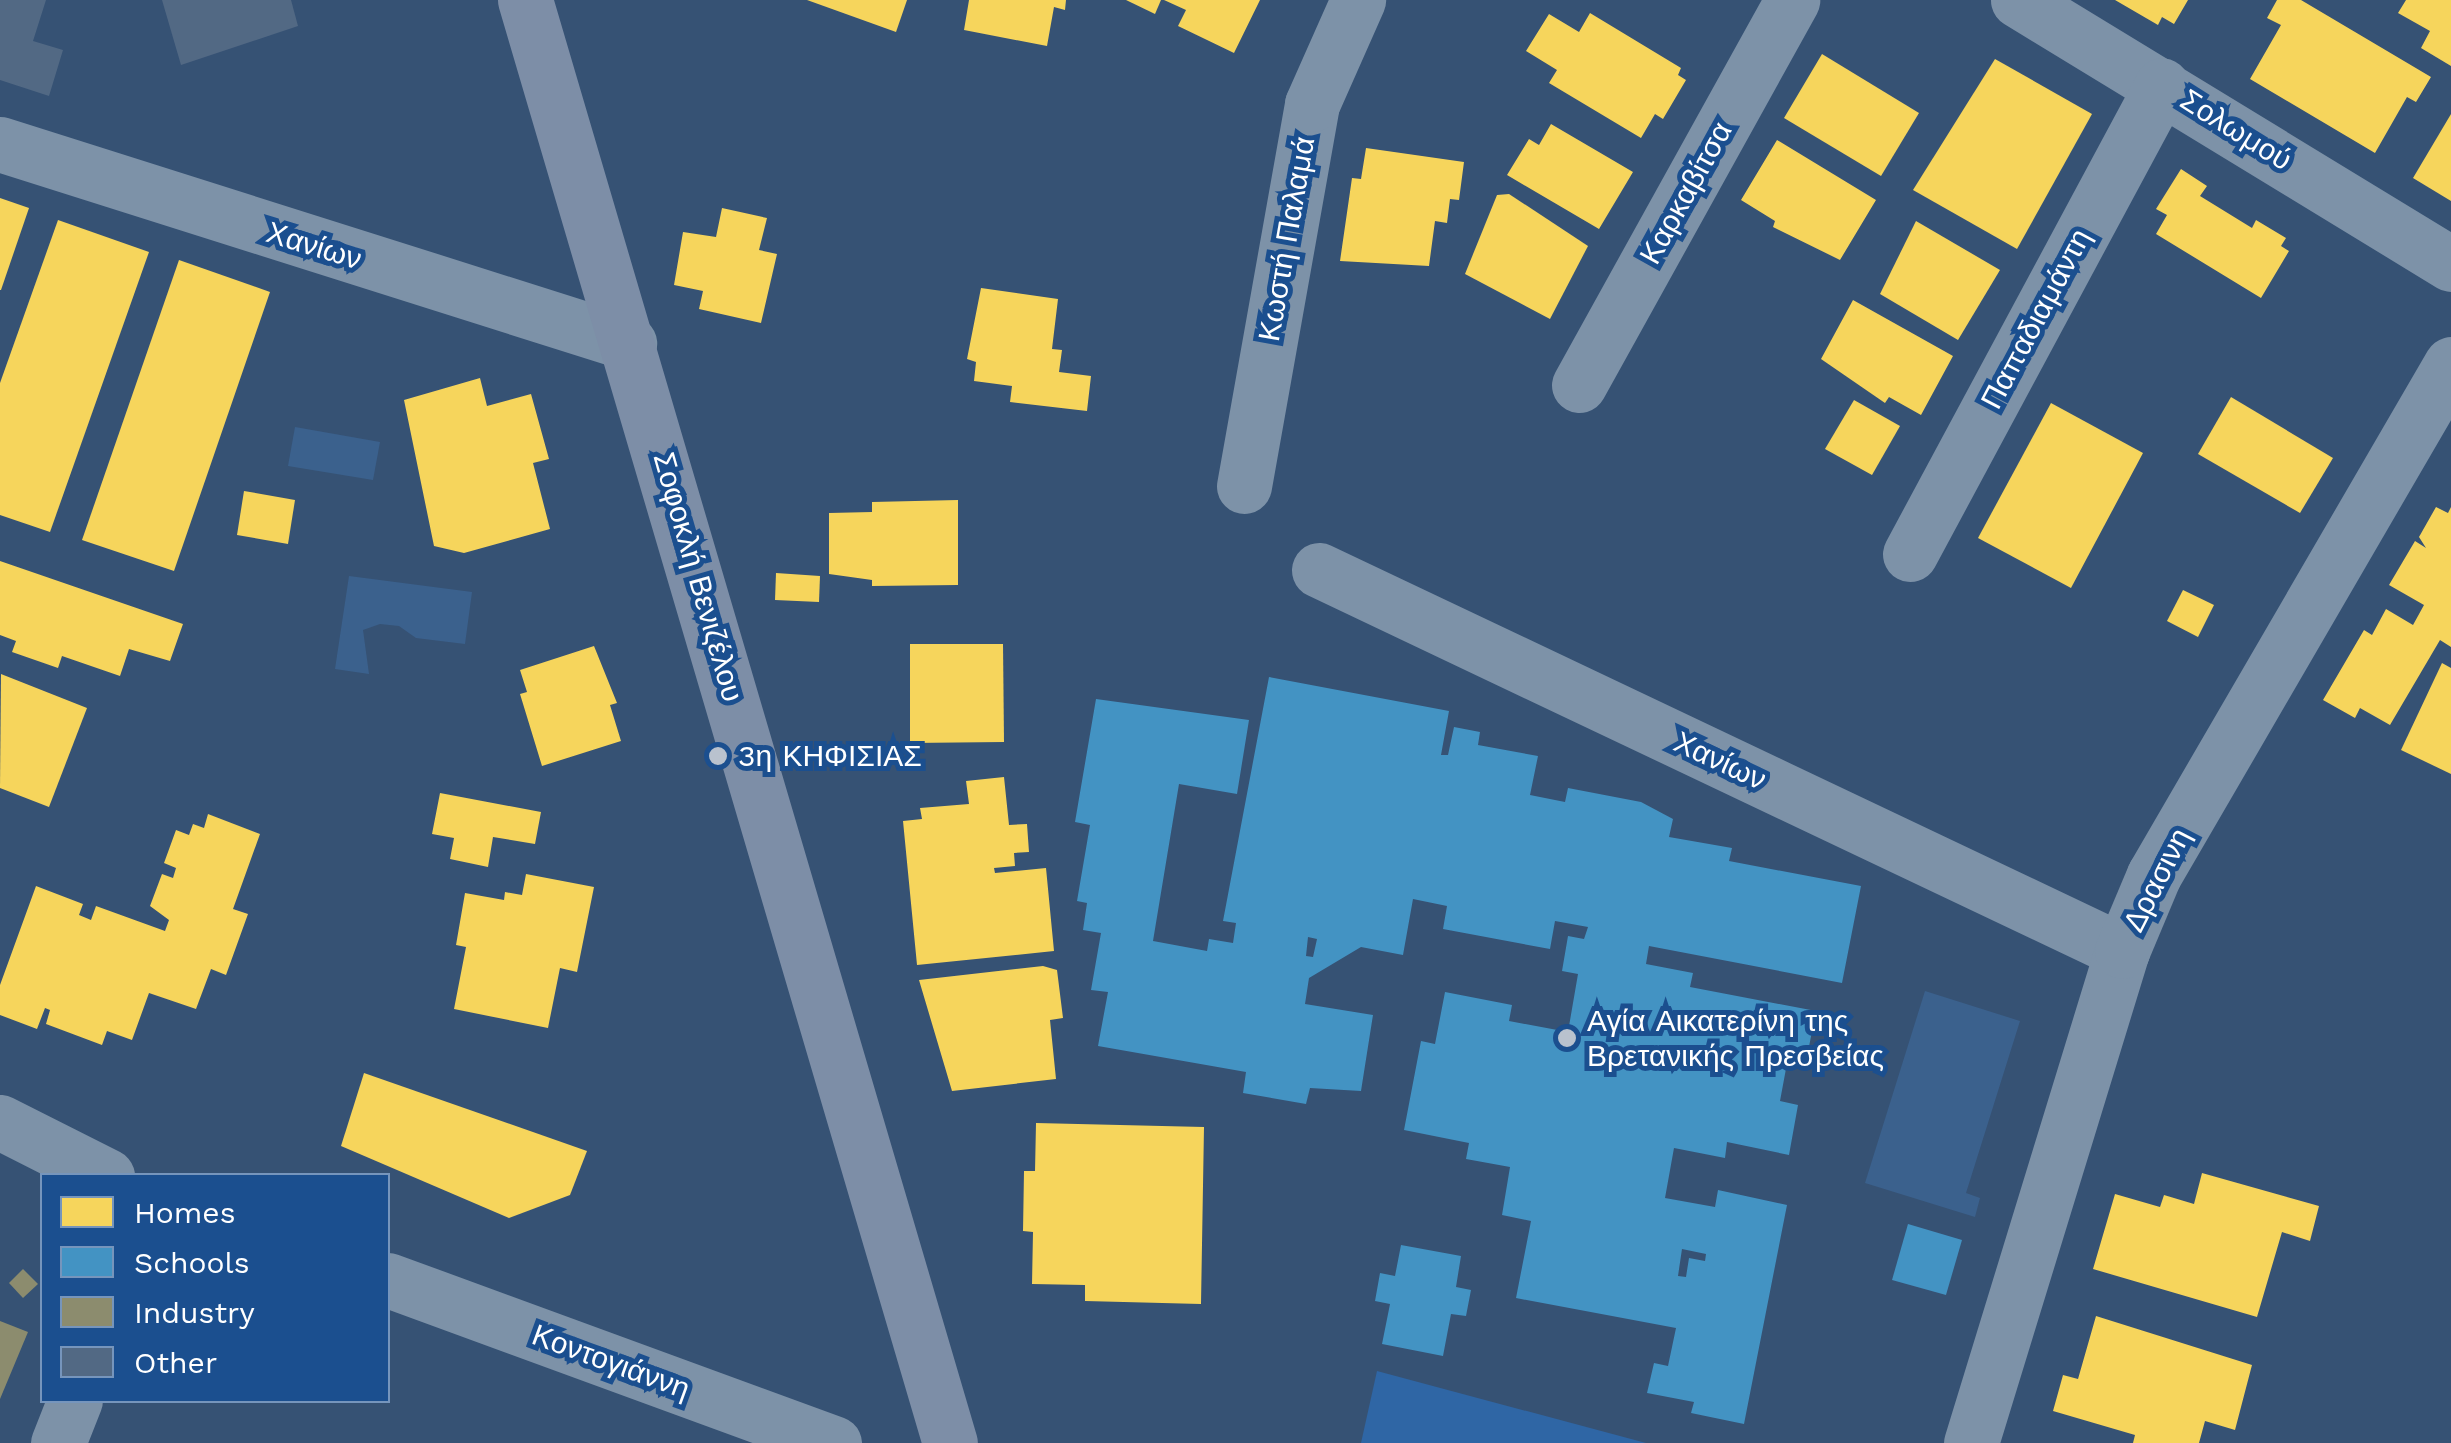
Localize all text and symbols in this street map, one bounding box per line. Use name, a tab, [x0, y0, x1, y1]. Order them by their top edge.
street label: Σολωμού	[2174, 82, 2298, 178]
street label: Καρκαβίτσα	[1632, 116, 1740, 270]
street label: Κωστή Παλαμά	[1251, 134, 1323, 344]
street label: Χανίων	[262, 215, 366, 277]
street label: Παπαδιαμάντη	[1973, 223, 2099, 415]
street label: Σοφοκλή Βενιζέλου	[645, 448, 751, 706]
street label: Χανίων	[1668, 724, 1772, 798]
place label: 3η ΚΗΦΙΣΙΑΣ	[738, 738, 922, 774]
marker: 3η ΚΗΦΙΣΙΑΣ	[707, 745, 729, 767]
street label: Δρασινη	[2116, 822, 2198, 938]
place label: Αγία Αικατερίνη της Βρετανικής Πρεσβείας	[1587, 1003, 1884, 1074]
marker: Αγία Αικατερίνη της Βρετανικής Πρεσβείας	[1556, 1027, 1578, 1049]
legend	[40, 1173, 390, 1403]
text: Homes	[134, 1195, 236, 1230]
text: Schools	[134, 1245, 250, 1280]
text: Industry	[134, 1295, 255, 1330]
street label: Κοντογιάννη	[527, 1317, 695, 1407]
text: Other	[134, 1345, 217, 1380]

